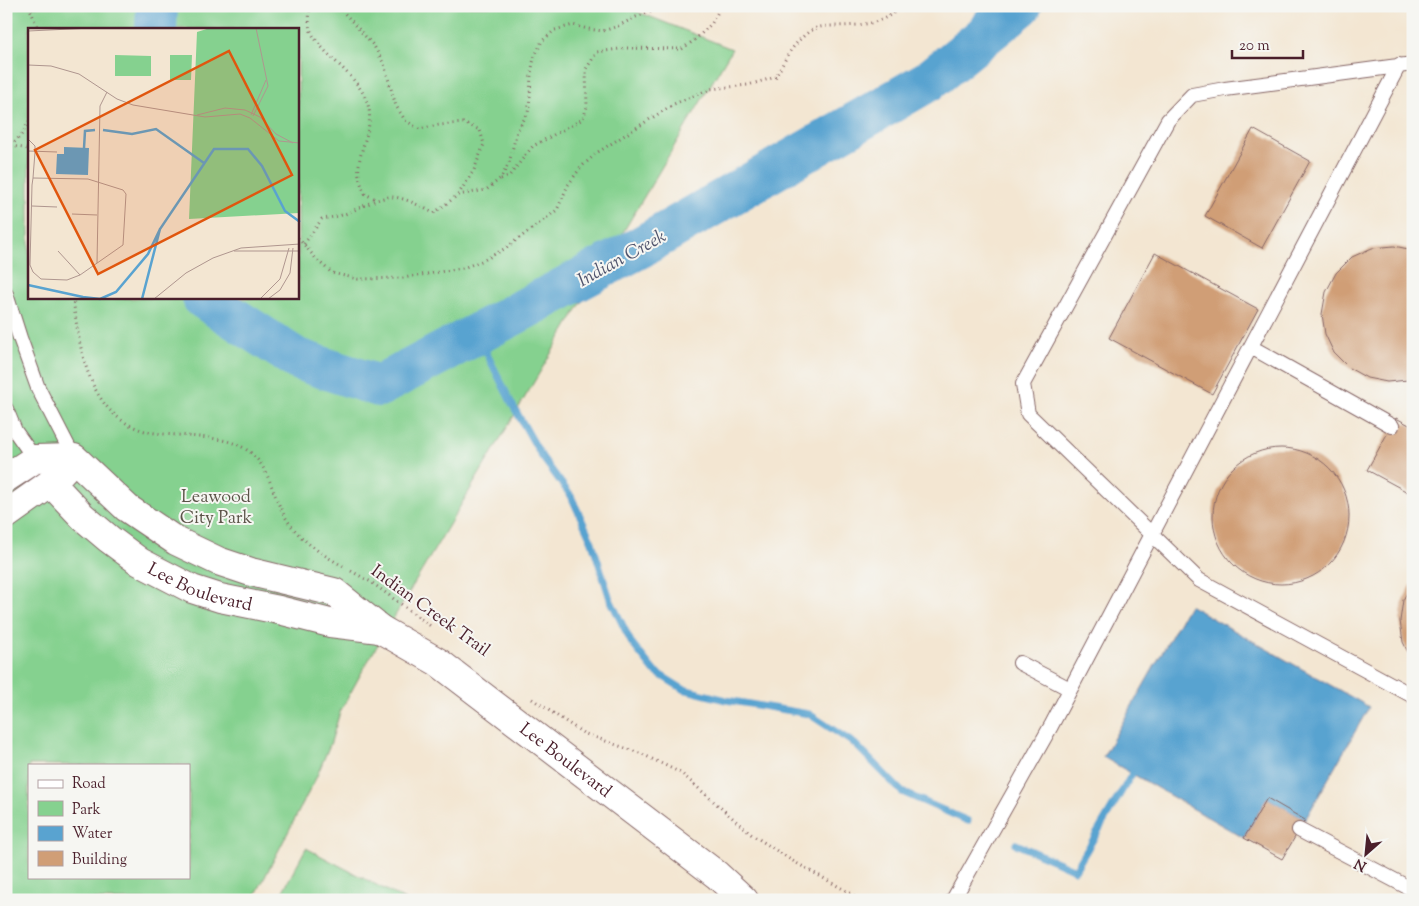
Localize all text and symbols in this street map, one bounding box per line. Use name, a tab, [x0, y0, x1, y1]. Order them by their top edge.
inset map	[28, 28, 299, 299]
scale bar	[1232, 28, 1303, 60]
text: 20 m	[1239, 36, 1270, 57]
water label: Indian Creek	[573, 224, 672, 295]
park label: Leawood City Park	[180, 485, 253, 532]
street label: Lee Boulevard	[142, 557, 254, 619]
street label: Indian Creek Trail	[365, 559, 495, 664]
street label: Lee Boulevard	[513, 717, 616, 805]
legend	[28, 764, 190, 878]
text: Road	[72, 774, 106, 795]
text: Park	[72, 800, 101, 821]
text: Water	[72, 824, 113, 845]
north arrow	[1342, 828, 1392, 878]
text: Building	[72, 850, 127, 871]
text: N	[1351, 852, 1371, 875]

